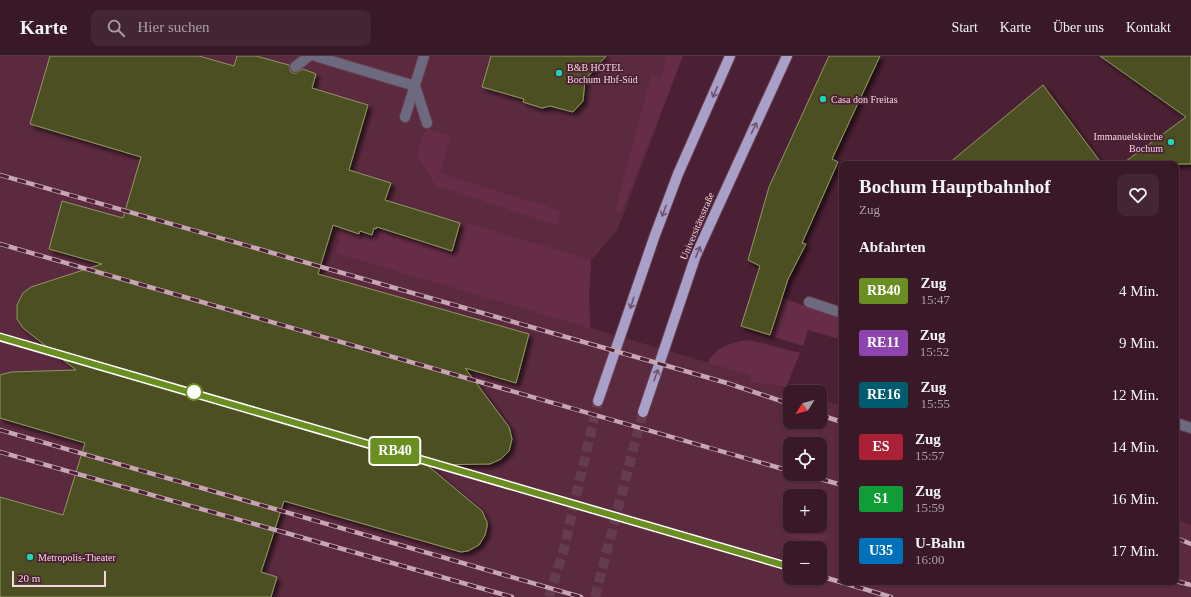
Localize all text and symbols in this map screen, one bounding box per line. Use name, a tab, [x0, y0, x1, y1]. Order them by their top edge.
search box	[91, 10, 371, 46]
text: Karte	[20, 17, 67, 38]
icon: search	[105, 17, 127, 39]
text: Hier suchen	[137, 19, 210, 35]
text: Start	[951, 20, 978, 35]
text: Karte	[1000, 20, 1031, 35]
text: Über uns	[1053, 20, 1104, 35]
text: Kontakt	[1126, 20, 1171, 35]
place label: B&B HOTEL Bochum Hbf-Süd	[567, 62, 638, 85]
marker: B&B HOTEL Bochum Hbf-Süd	[554, 68, 564, 78]
one-way arrow	[710, 85, 718, 97]
marker: Casa don Freitas	[818, 94, 828, 104]
place label: Casa don Freitas	[831, 94, 898, 105]
one-way arrow	[751, 122, 758, 134]
place label: Immanuelskirche Bochum	[1094, 131, 1164, 154]
marker: Immanuelskirche Bochum	[1166, 137, 1176, 147]
button: heart	[1117, 174, 1159, 216]
text: Bochum Hauptbahnhof	[859, 176, 1051, 197]
street label: Universitätsstraße	[678, 190, 716, 261]
text: Zug	[859, 202, 880, 217]
one-way arrow	[659, 205, 667, 217]
text: Abfahrten	[859, 239, 926, 255]
one-way arrow	[695, 247, 702, 259]
text: Zug	[920, 275, 946, 291]
text: RB40	[867, 283, 900, 298]
text: 4 Min.	[1119, 283, 1159, 299]
text: 15:47	[920, 292, 950, 307]
one-way arrow	[628, 296, 635, 309]
text: Zug	[920, 327, 946, 343]
text: RE11	[867, 335, 900, 350]
text: 9 Min.	[1119, 335, 1159, 351]
text: 15:52	[920, 344, 949, 359]
one-way arrow	[653, 369, 660, 382]
text: Zug	[920, 379, 946, 395]
unlabelled marker	[185, 383, 203, 401]
north arrow	[783, 385, 827, 429]
map controls	[783, 385, 827, 585]
text: RE16	[867, 387, 900, 402]
text: 12 Min.	[1111, 387, 1159, 403]
text: 15:55	[920, 396, 950, 411]
text: Zug	[915, 431, 941, 447]
button: locate	[783, 437, 827, 481]
line badge: RB40	[367, 438, 423, 464]
text: ES	[872, 439, 890, 454]
text: 14 Min.	[1111, 439, 1159, 455]
text: RB40	[378, 443, 412, 458]
text: 15:57	[915, 448, 945, 463]
text: Zug	[915, 483, 941, 499]
button: +	[783, 489, 827, 533]
text: S1	[874, 491, 888, 506]
text: 16 Min.	[1111, 491, 1159, 507]
text: 15:59	[915, 500, 945, 515]
text: U-Bahn	[915, 535, 965, 551]
button: −	[783, 541, 827, 585]
text: U35	[869, 543, 893, 558]
text: 17 Min.	[1111, 543, 1159, 559]
marker: Metropolis-Theater	[25, 552, 35, 562]
place label: Metropolis-Theater	[38, 552, 116, 563]
text: 16:00	[915, 552, 945, 567]
scale bar	[12, 569, 106, 588]
text: 20 m	[18, 572, 40, 584]

